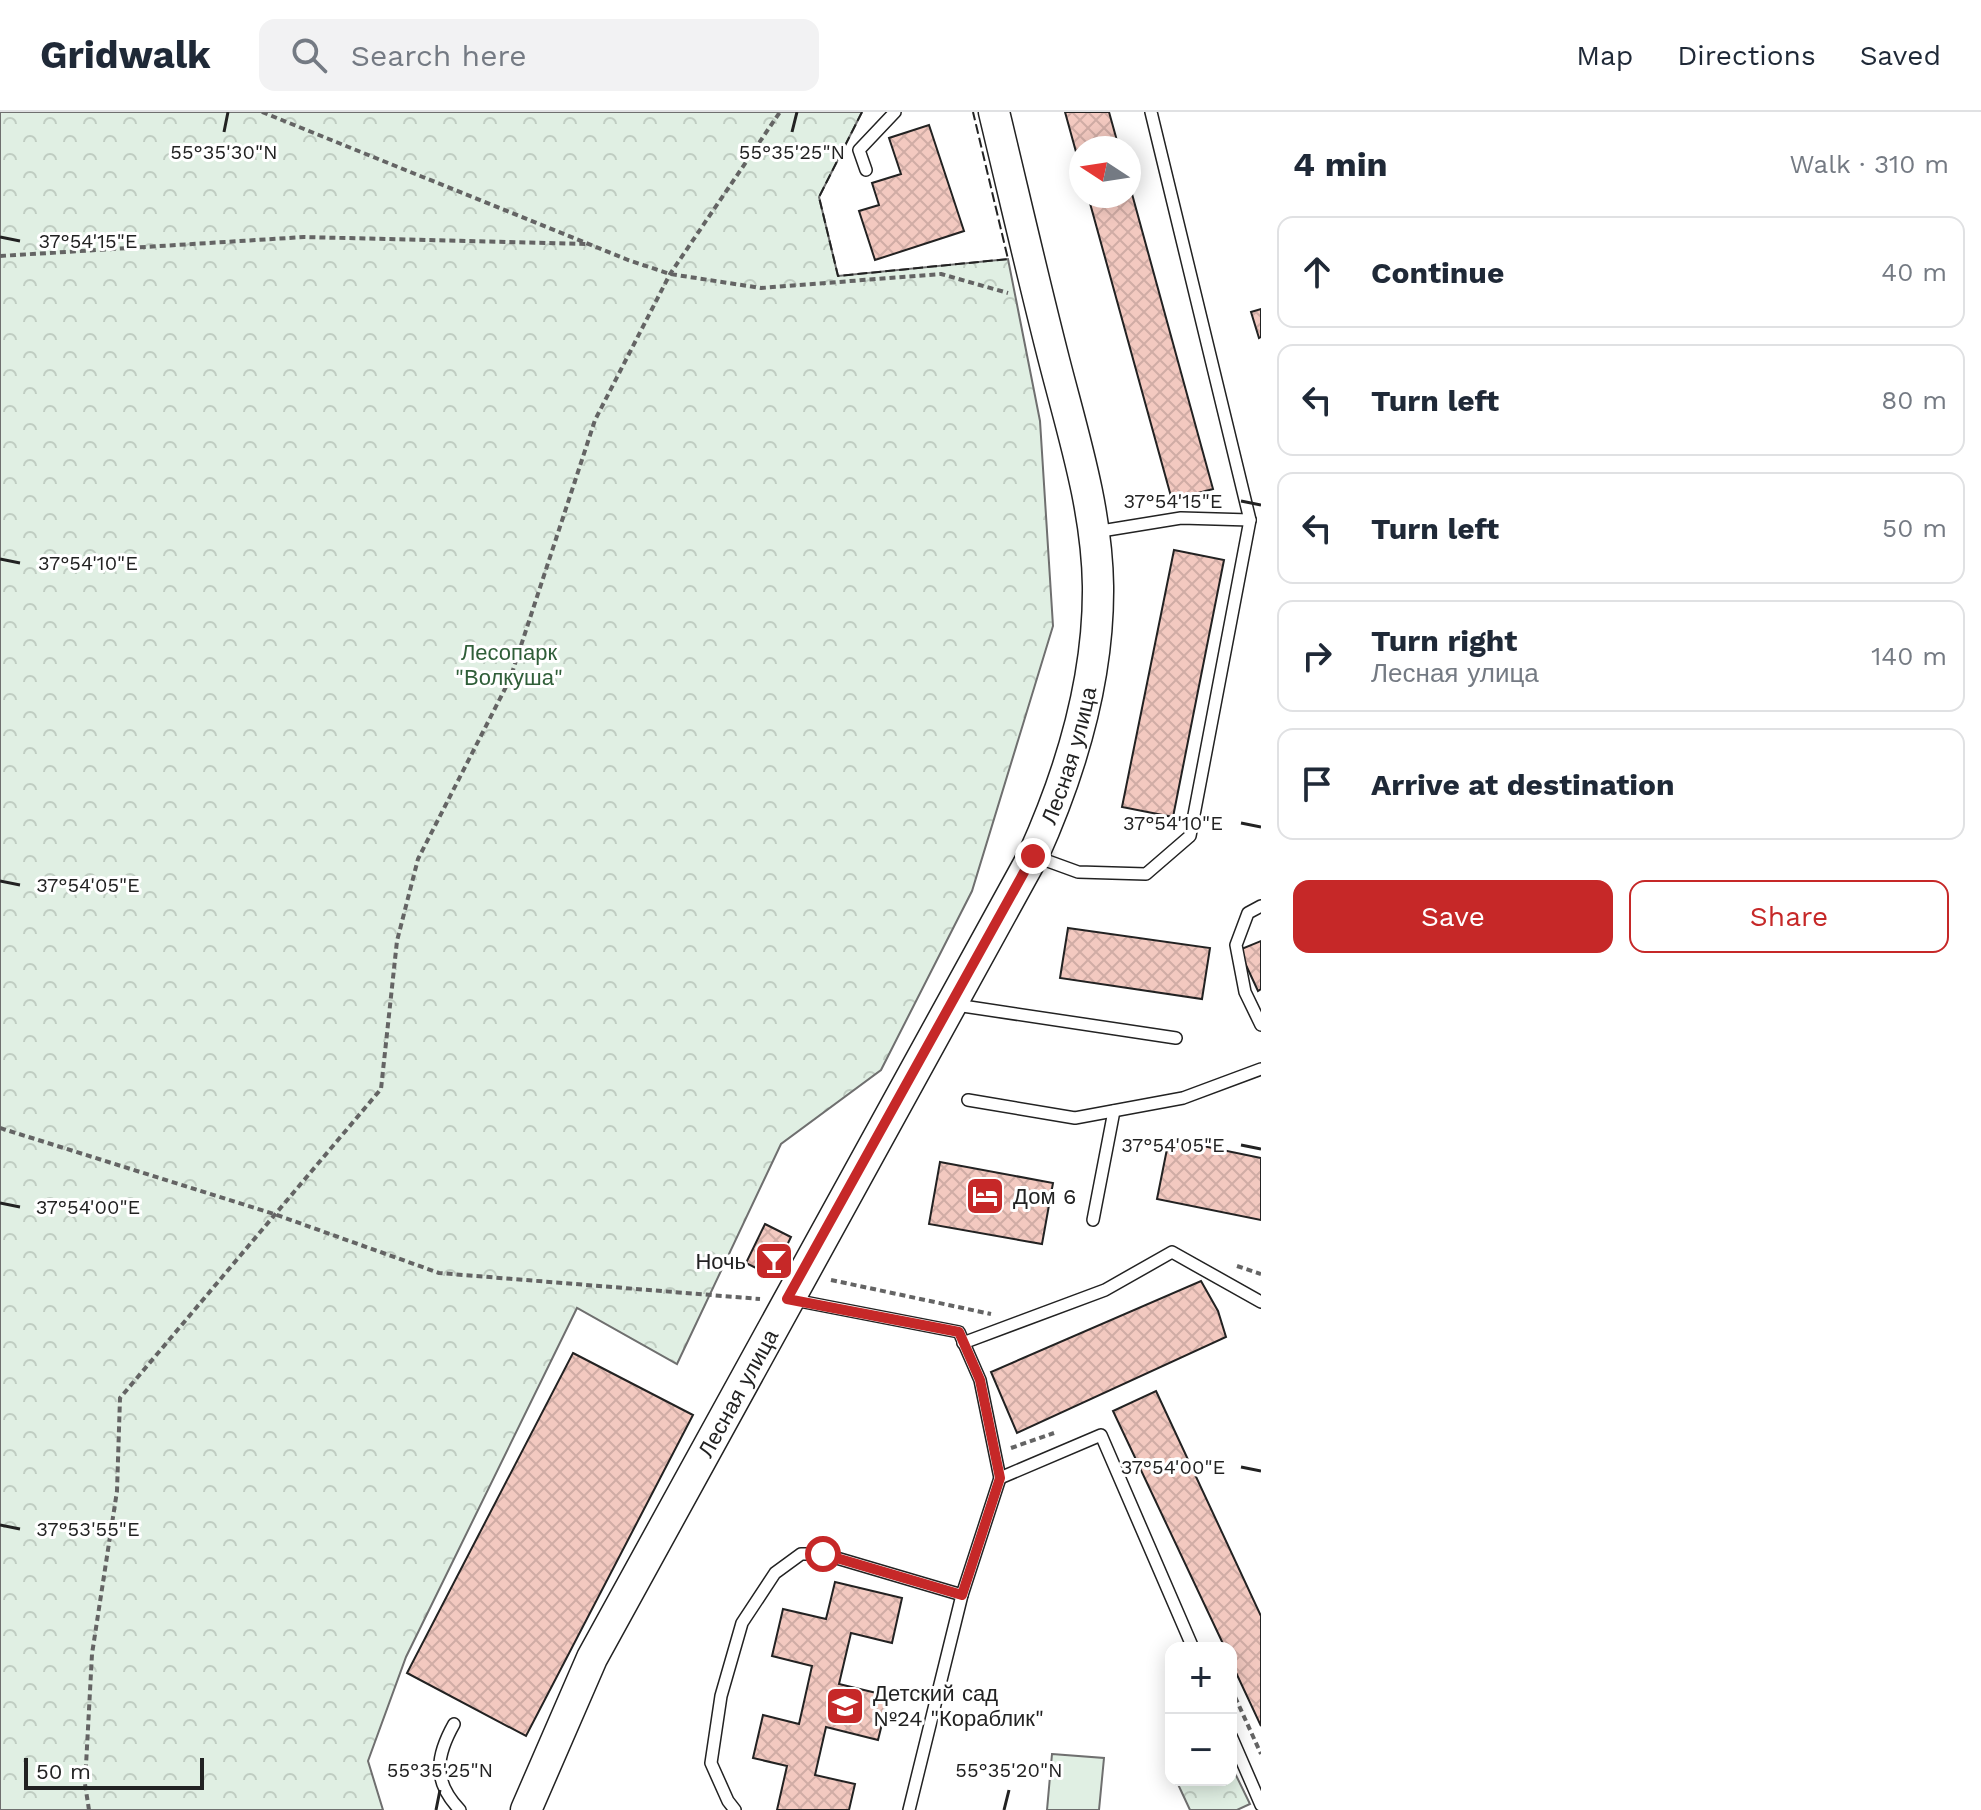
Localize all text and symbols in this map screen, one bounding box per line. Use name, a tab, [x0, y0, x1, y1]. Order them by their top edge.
search box	[259, 19, 819, 91]
text: Gridwalk	[40, 33, 211, 77]
icon: search	[287, 33, 331, 77]
text: Search here	[351, 38, 527, 73]
text: Map	[1576, 39, 1633, 72]
text: Directions	[1677, 39, 1816, 72]
text: Saved	[1860, 39, 1941, 72]
north arrow	[1069, 136, 1141, 208]
text: 55°35'30"N	[170, 140, 278, 164]
text: 55°35'25"N	[739, 140, 845, 164]
text: 4 min	[1293, 144, 1388, 184]
text: Walk · 310 m	[1789, 149, 1949, 179]
text: 37°54'15"E	[38, 229, 138, 253]
icon: ahead	[1295, 250, 1339, 294]
text: Continue	[1371, 255, 1504, 290]
text: 40 m	[1881, 257, 1947, 287]
icon: left	[1295, 378, 1339, 422]
text: Turn left	[1371, 383, 1499, 418]
text: 80 m	[1881, 385, 1947, 415]
text: 37°54'15"E	[1123, 489, 1223, 513]
icon: left	[1295, 506, 1339, 550]
text: Turn left	[1371, 511, 1499, 546]
text: 50 m	[1882, 513, 1947, 543]
text: 37°54'10"E	[38, 551, 138, 575]
text: Turn right	[1371, 623, 1517, 658]
icon: right	[1295, 634, 1339, 678]
park label: Лесопарк "Волкуша"	[455, 640, 563, 690]
text: 140 m	[1871, 641, 1947, 671]
text: Лесная улица	[1371, 658, 1539, 688]
street label: Лесная улица	[1036, 684, 1101, 828]
icon: arrive	[1295, 762, 1339, 806]
text: Arrive at destination	[1371, 767, 1675, 802]
text: 37°54'10"E	[1123, 811, 1223, 835]
route end	[1015, 838, 1051, 874]
text: 37°54'05"E	[36, 873, 140, 897]
button: Save	[1293, 880, 1613, 953]
button: Share	[1629, 880, 1949, 953]
text: 37°54'05"E	[1121, 1133, 1225, 1157]
hotel icon: Дом 6	[964, 1175, 1006, 1217]
place label: Дом 6	[1013, 1184, 1076, 1209]
text: 37°54'00"E	[36, 1195, 140, 1219]
bar icon: Ночь	[753, 1240, 795, 1282]
place label: Ночь	[695, 1249, 746, 1274]
street label: Лесная улица	[692, 1324, 783, 1461]
text: 37°54'00"E	[1121, 1455, 1225, 1479]
text: 37°53'55"E	[36, 1517, 140, 1541]
route start	[805, 1536, 841, 1572]
map controls	[1165, 1642, 1237, 1786]
button: +	[1165, 1642, 1237, 1714]
place label: Детский сад №24 "Кораблик"	[873, 1681, 1044, 1731]
school or university icon: Детский сад №24 "Кораблик"	[824, 1685, 866, 1727]
button: −	[1165, 1714, 1237, 1786]
scale bar	[24, 1754, 204, 1790]
text: 55°35'25"N	[387, 1758, 493, 1782]
text: 55°35'20"N	[955, 1758, 1063, 1782]
text: 50 m	[36, 1759, 91, 1784]

